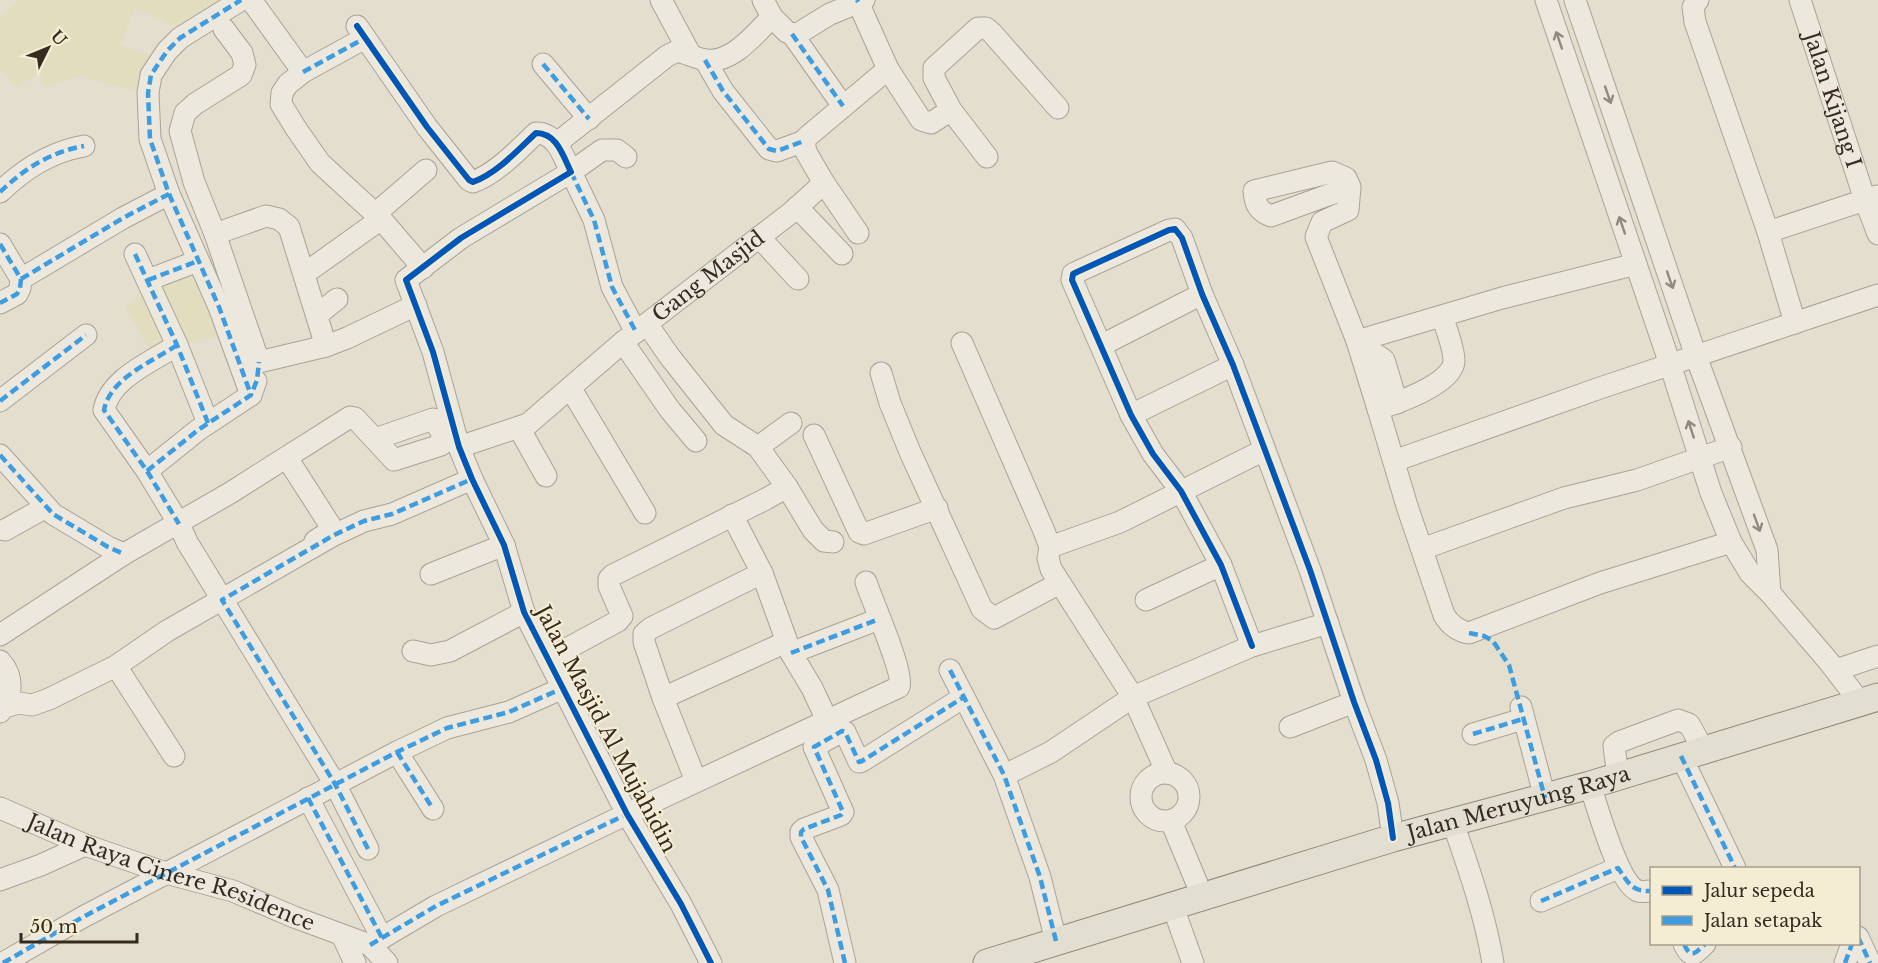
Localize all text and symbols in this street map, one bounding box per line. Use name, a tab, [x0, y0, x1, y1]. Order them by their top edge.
north arrow	[18, 18, 78, 78]
text: U	[47, 26, 71, 50]
street label: Jalan Kijang I	[1797, 26, 1867, 171]
one-way arrow	[1553, 31, 1564, 50]
one-way arrow	[1603, 85, 1614, 104]
one-way arrow	[1616, 216, 1627, 234]
street label: Gang Masjid	[647, 225, 770, 328]
one-way arrow	[1666, 270, 1677, 289]
one-way arrow	[1685, 420, 1696, 439]
one-way arrow	[1752, 513, 1763, 532]
street label: Jalan Masjid Al Mujahidin	[528, 598, 682, 857]
street label: Jalan Meruyung Raya	[1402, 760, 1633, 847]
street label: Jalan Raya Cinere Residence	[20, 807, 318, 936]
legend	[1650, 867, 1860, 945]
text: Jalur sepeda	[1702, 880, 1815, 902]
scale bar	[21, 906, 136, 944]
text: Jalan setapak	[1702, 910, 1822, 932]
text: 50 m	[30, 916, 78, 938]

